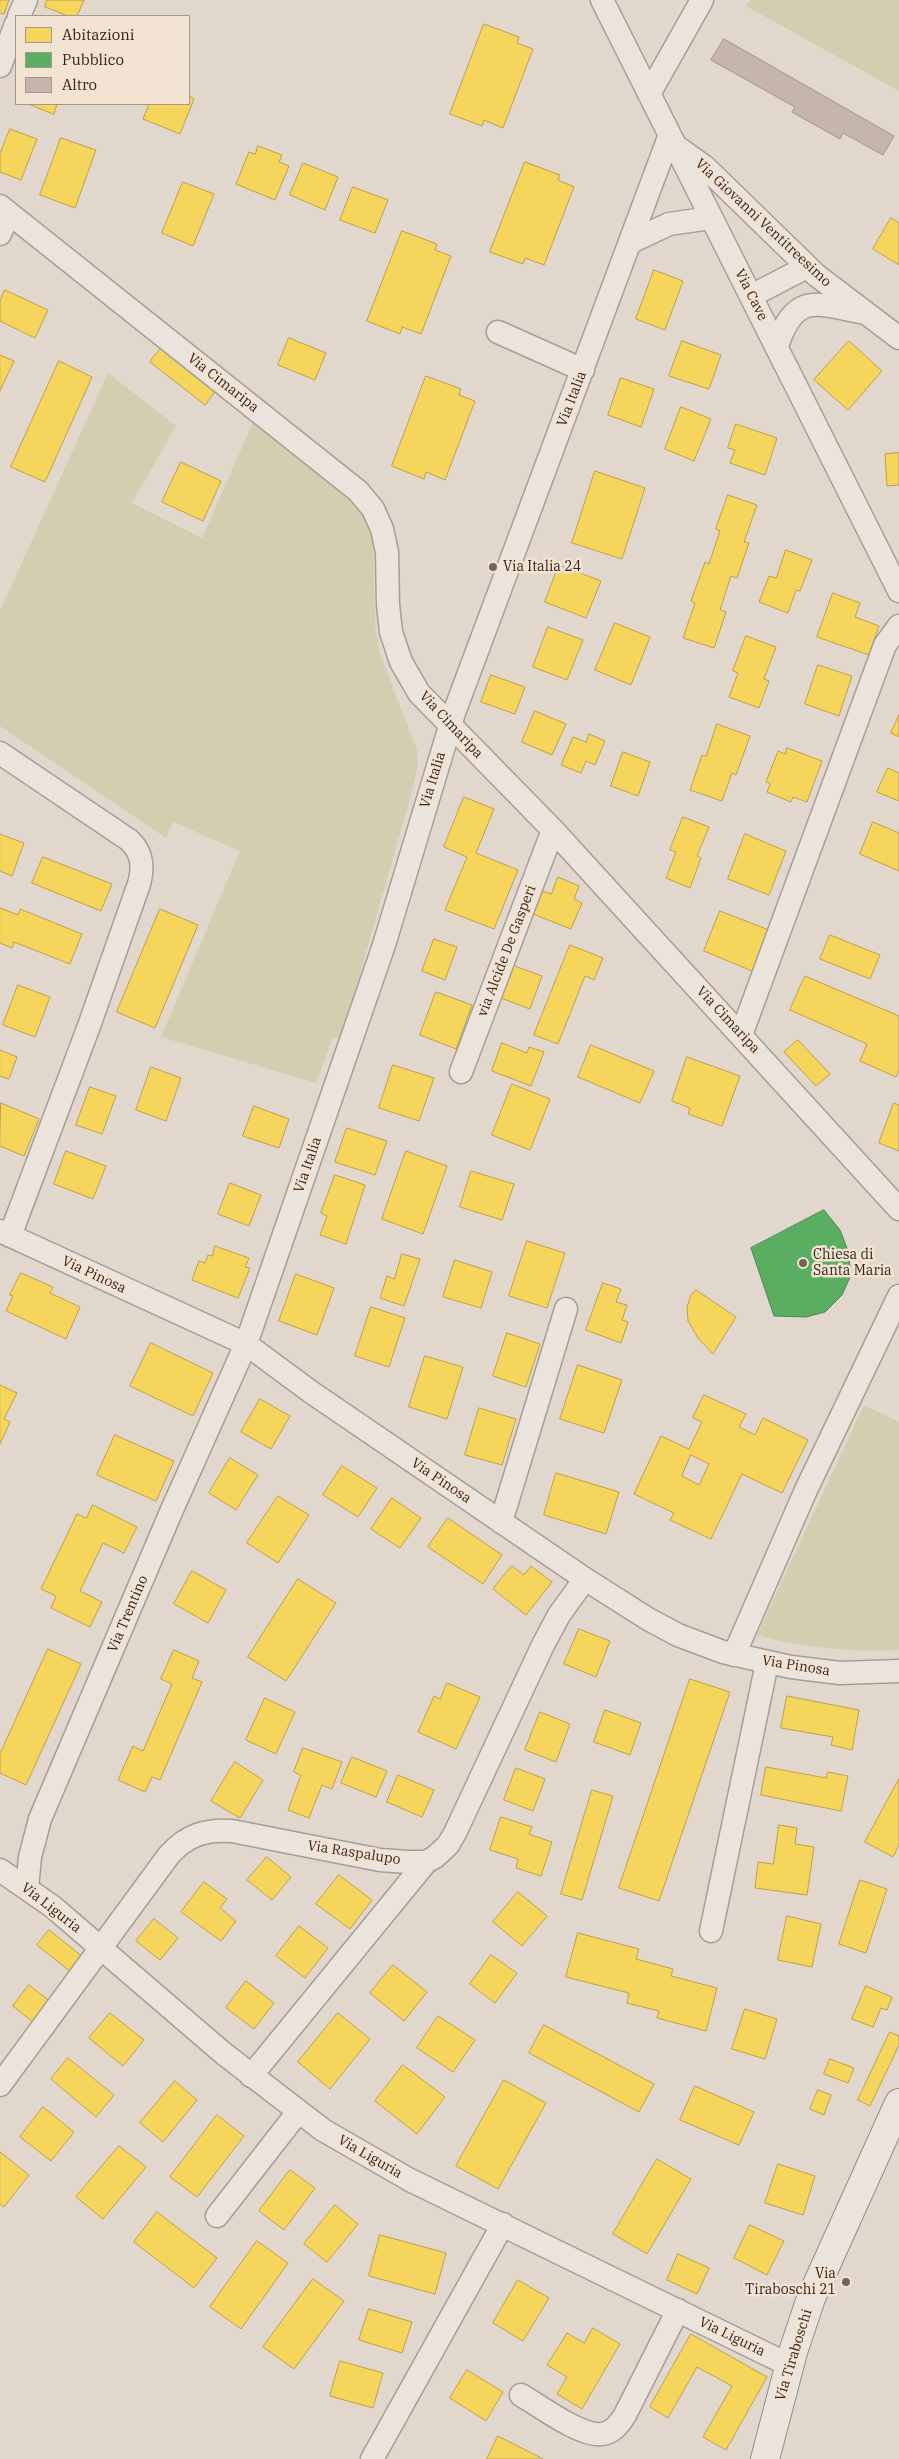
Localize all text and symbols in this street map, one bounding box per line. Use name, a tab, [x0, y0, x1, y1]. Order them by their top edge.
legend	[15, 15, 190, 105]
text: Abitazioni	[62, 25, 135, 44]
text: Pubblico	[62, 50, 124, 69]
text: Altro	[62, 75, 97, 94]
street label: Via Giovanni Ventitreesimo	[691, 155, 835, 291]
street label: Via Cave	[731, 266, 771, 324]
street label: Via Cimaripa	[184, 350, 262, 416]
street label: Via Italia	[554, 369, 590, 429]
place label: Via Italia 24	[503, 559, 581, 575]
marker: Via Italia 24	[487, 561, 499, 573]
street label: Via Cimaripa	[416, 688, 486, 762]
street label: Via Italia	[416, 750, 450, 810]
street label: via Alcide De Gasperi	[474, 883, 540, 1019]
street label: Via Cimaripa	[693, 983, 763, 1057]
street label: Via Italia	[291, 1135, 325, 1195]
place label: Chiesa di Santa Maria	[813, 1247, 892, 1280]
street label: Via Pinosa	[59, 1253, 129, 1297]
marker: Chiesa di Santa Maria	[797, 1257, 809, 1269]
street label: Via Pinosa	[408, 1455, 474, 1507]
street label: Via Trentino	[104, 1573, 152, 1655]
street label: Via Pinosa	[761, 1652, 831, 1680]
street label: Via Raspalupo	[306, 1837, 402, 1869]
street label: Via Liguria	[18, 1879, 84, 1937]
street label: Via Liguria	[335, 2132, 405, 2182]
place label: Via Tiraboschi 21	[745, 2266, 836, 2298]
marker: Via Tiraboschi 21	[840, 2276, 852, 2288]
street label: Via Tiraboschi	[772, 2307, 816, 2403]
street label: Via Liguria	[696, 2314, 768, 2360]

